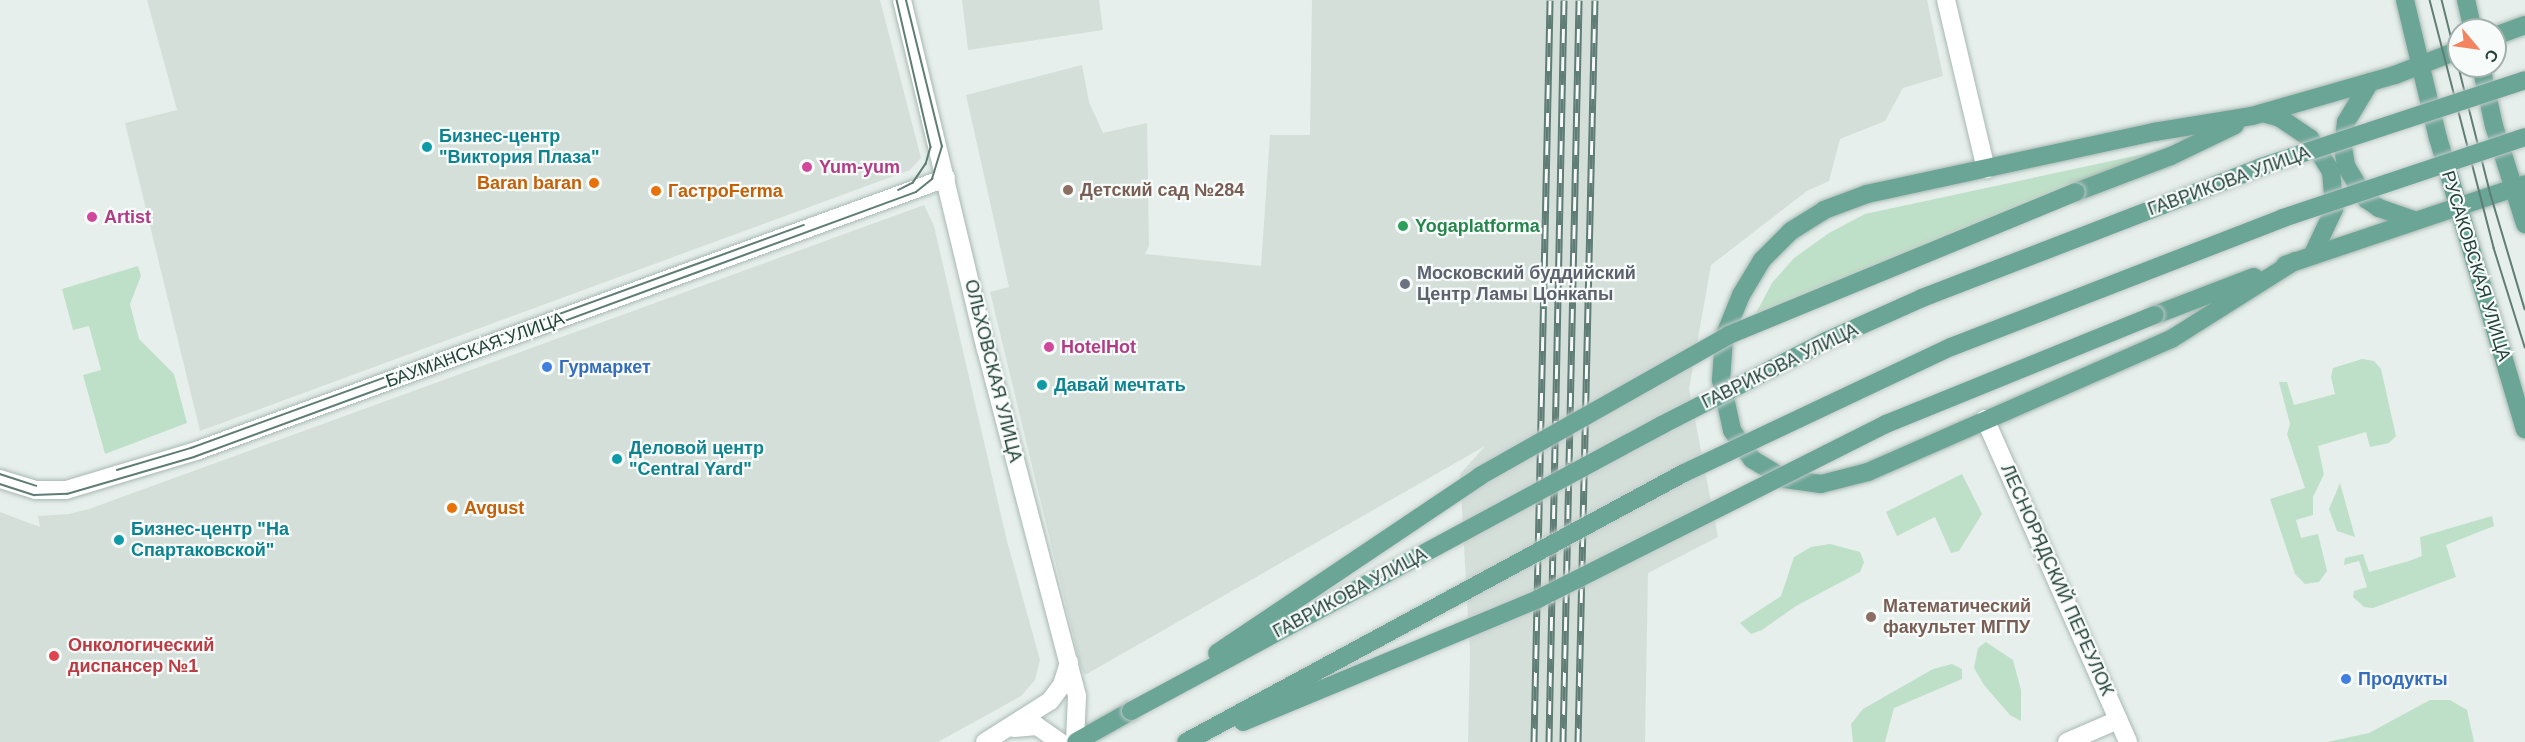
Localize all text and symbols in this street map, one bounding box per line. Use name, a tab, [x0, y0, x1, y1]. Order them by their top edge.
north arrow	[2447, 18, 2507, 78]
text: С	[2481, 47, 2502, 65]
place label: Бизнес-центр "Виктория Плаза"	[439, 126, 600, 168]
marker: Бизнес-центр "Виктория Плаза"	[420, 140, 434, 154]
street label: ГАВРИКОВА УЛИЦА	[2145, 142, 2313, 220]
place label: Yum-yum	[819, 156, 900, 178]
marker: Yum-yum	[800, 160, 814, 174]
street label: РУСАКОВСКАЯ УЛИЦА	[2437, 168, 2515, 364]
place label: Baran baran	[477, 172, 582, 194]
marker: Baran baran	[587, 176, 601, 190]
place label: Детский сад №284	[1080, 179, 1244, 201]
place label: ГастроFerma	[668, 180, 783, 202]
marker: Детский сад №284	[1061, 183, 1075, 197]
marker: ГастроFerma	[649, 184, 663, 198]
place label: Artist	[104, 206, 151, 228]
marker: Artist	[85, 210, 99, 224]
place label: Yogaplatforma	[1415, 215, 1540, 237]
marker: Yogaplatforma	[1396, 219, 1410, 233]
place label: Московский буддийский Центр Ламы Цонкапы	[1417, 263, 1636, 306]
street label: ОЛЬХОВСКАЯ УЛИЦА	[960, 277, 1026, 465]
marker: Московский буддийский Центр Ламы Цонкапы	[1398, 277, 1412, 291]
street label: БАУМАНСКАЯ УЛИЦА	[383, 308, 567, 392]
street label: ГАВРИКОВА УЛИЦА	[1698, 319, 1862, 413]
place label: HotelHot	[1061, 336, 1136, 358]
marker: HotelHot	[1042, 340, 1056, 354]
place label: Гурмаркет	[559, 356, 651, 378]
marker: Гурмаркет	[540, 360, 554, 374]
place label: Давай мечтать	[1054, 374, 1186, 396]
marker: Давай мечтать	[1035, 378, 1049, 392]
place label: Деловой центр "Central Yard"	[629, 438, 764, 480]
marker: Деловой центр "Central Yard"	[610, 452, 624, 466]
street label: ЛЕСНОРЯДСКИЙ ПЕРЕУЛОК	[1996, 461, 2118, 699]
place label: Avgust	[464, 497, 524, 519]
marker: Avgust	[445, 501, 459, 515]
place label: Бизнес-центр "На Спартаковской"	[131, 519, 289, 562]
marker: Бизнес-центр "На Спартаковской"	[112, 533, 126, 547]
street label: ГАВРИКОВА УЛИЦА	[1269, 543, 1431, 643]
place label: Математический факультет МГПУ	[1883, 596, 2031, 638]
marker: Математический факультет МГПУ	[1864, 610, 1878, 624]
place label: Онкологический диспансер №1	[68, 635, 214, 678]
marker: Онкологический диспансер №1	[45, 647, 63, 665]
place label: Продукты	[2358, 668, 2448, 690]
marker: Продукты	[2339, 672, 2353, 686]

